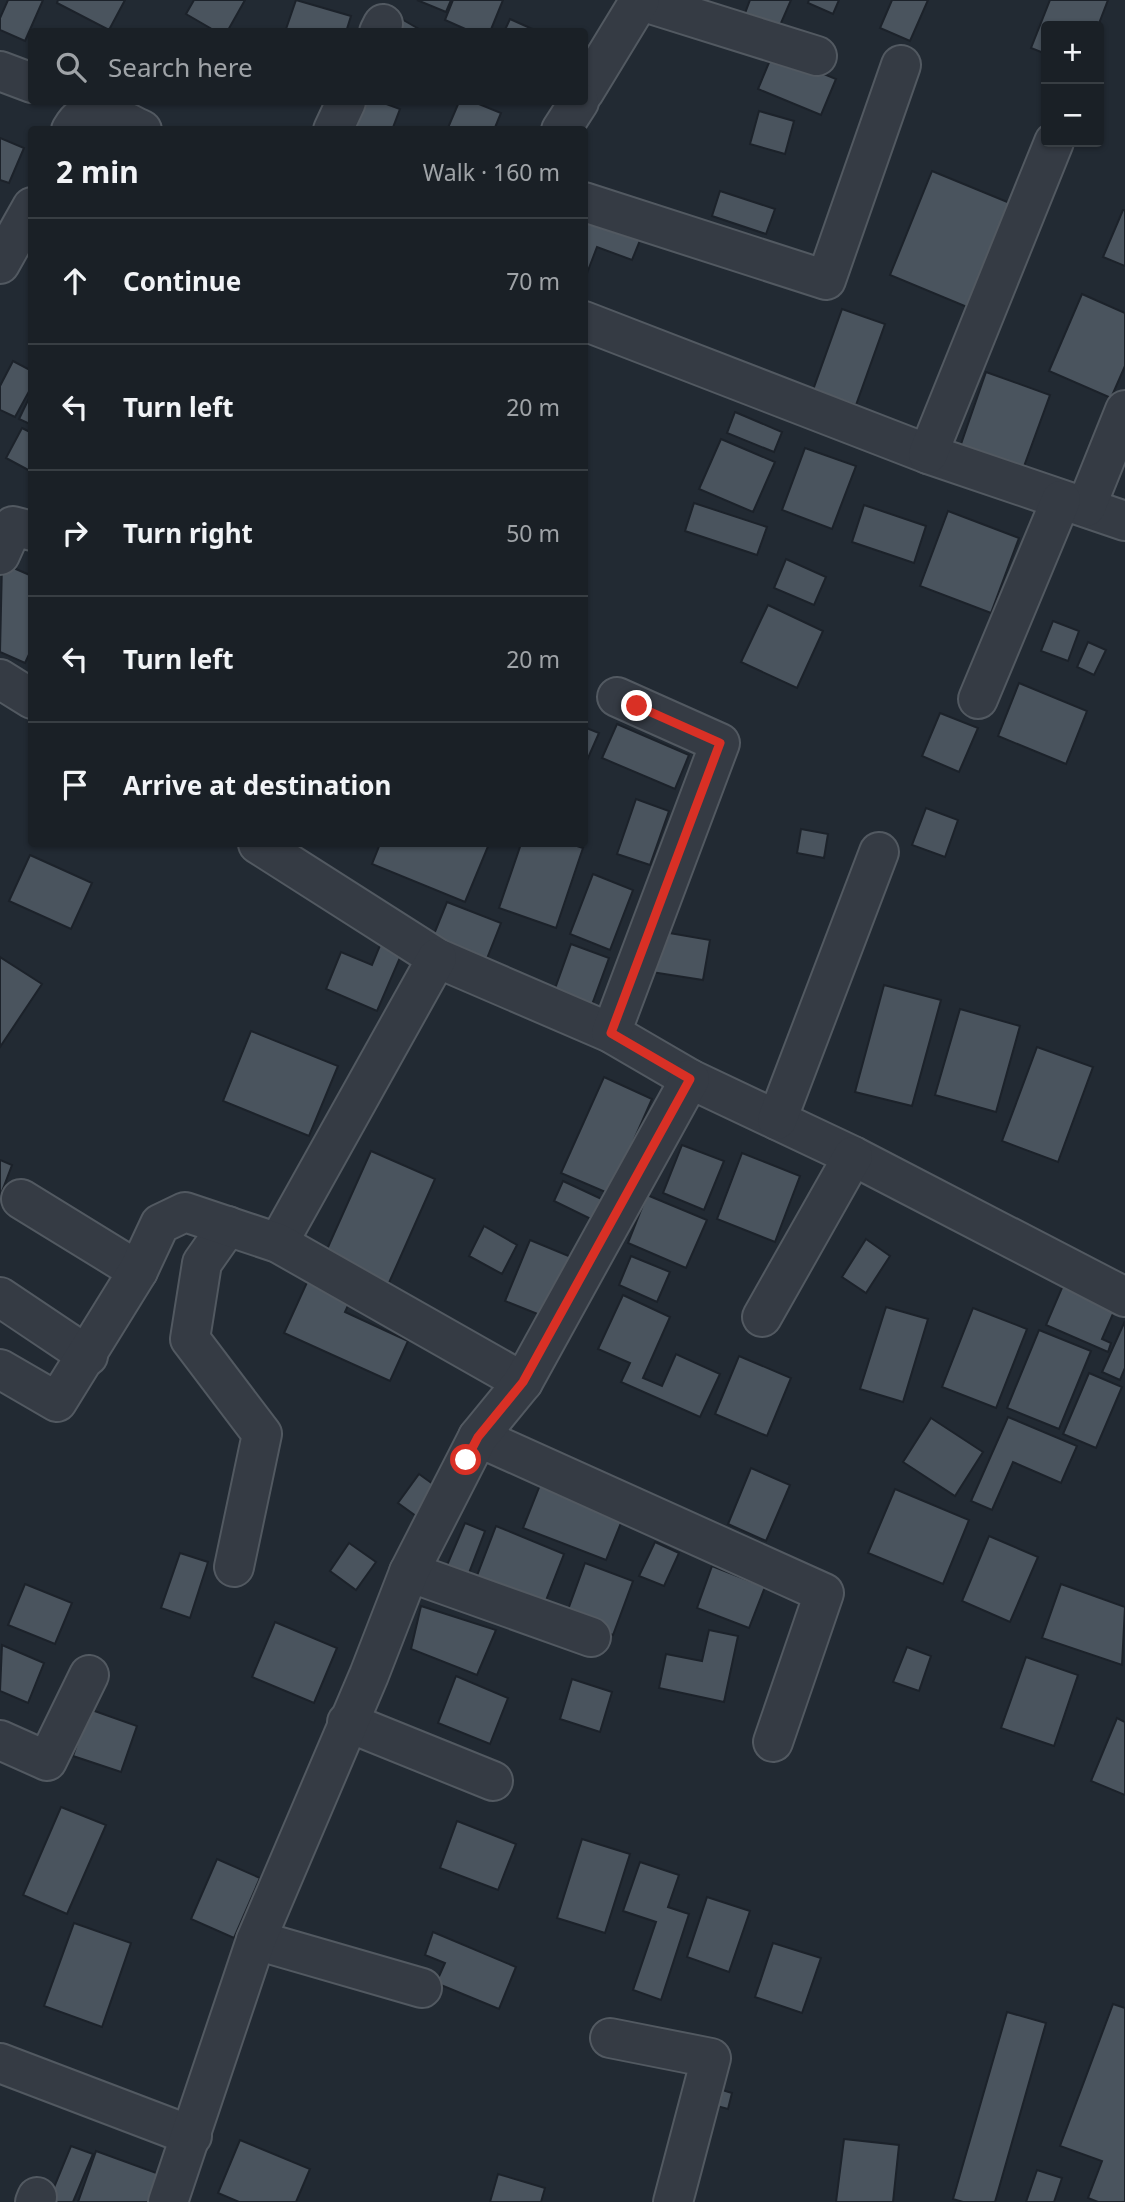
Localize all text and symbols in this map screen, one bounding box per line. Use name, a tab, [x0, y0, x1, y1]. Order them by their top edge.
map controls	[1041, 21, 1104, 147]
button: +	[1041, 21, 1104, 84]
search box	[28, 28, 588, 105]
icon: search	[52, 48, 90, 86]
text: Search here	[108, 49, 253, 85]
button: −	[1041, 84, 1104, 147]
text: 2 min	[56, 151, 139, 192]
text: Walk · 160 m	[423, 156, 560, 188]
icon: ahead	[56, 262, 94, 300]
text: Continue	[123, 263, 241, 299]
text: 70 m	[506, 265, 560, 297]
icon: left	[56, 388, 94, 426]
text: Turn left	[123, 389, 234, 425]
text: 20 m	[506, 391, 560, 423]
icon: right	[56, 514, 94, 552]
text: Turn right	[123, 515, 253, 551]
text: 50 m	[506, 517, 560, 549]
icon: left	[56, 640, 94, 678]
text: Turn left	[123, 641, 234, 677]
text: 20 m	[506, 643, 560, 675]
route end	[621, 690, 652, 721]
icon: arrive	[56, 766, 94, 804]
text: Arrive at destination	[123, 767, 392, 803]
route start	[450, 1444, 481, 1475]

